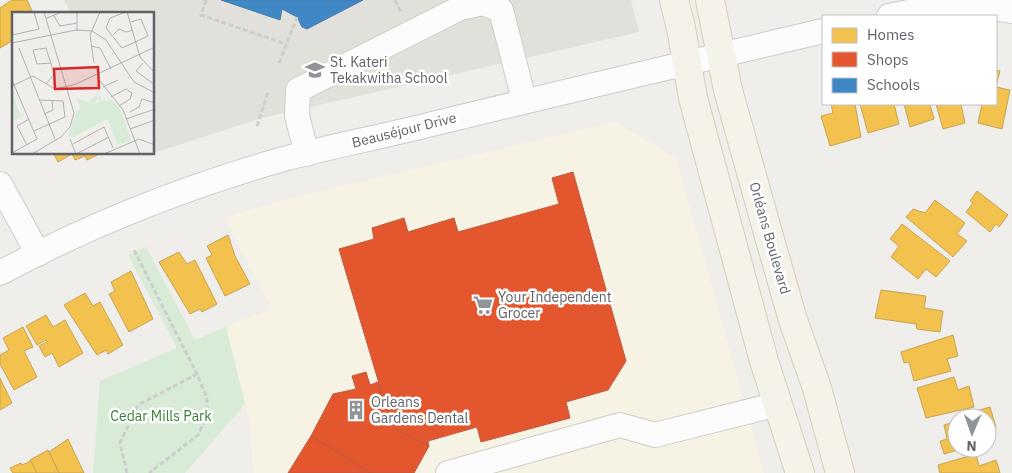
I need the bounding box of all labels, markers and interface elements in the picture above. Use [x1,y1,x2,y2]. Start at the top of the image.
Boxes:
inset map [12,12,155,155]
legend [822,15,997,105]
text: Homes [867,25,915,44]
text: Shops [867,50,909,69]
place label: St. Kateri Tekakwitha School [330,53,448,87]
school or university icon: St. Kateri Tekakwitha School [304,59,326,81]
text: Schools [867,75,920,94]
street label: Beauséjour Drive [350,108,458,152]
street label: Orléans Boulevard [745,180,795,296]
place label: Your Independent Grocer [498,288,612,322]
supermarket icon: Your Independent Grocer [472,294,494,316]
place label: Orleans Gardens Dental [371,393,469,427]
building icon: Orleans Gardens Dental [345,399,367,421]
park label: Cedar Mills Park [110,407,212,425]
north arrow [947,408,997,458]
text: N [966,437,977,455]

